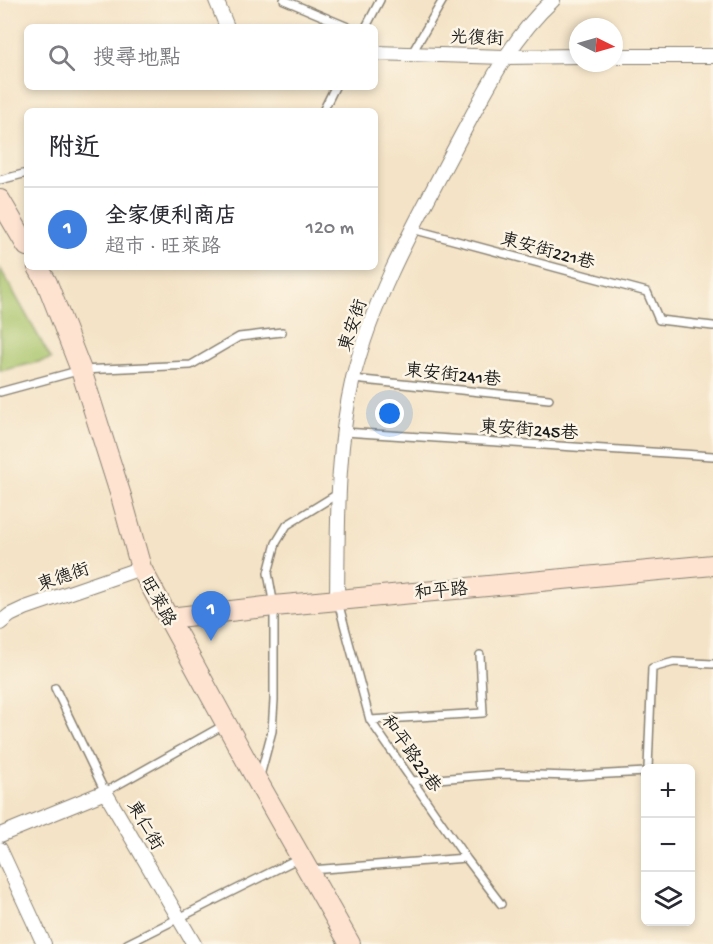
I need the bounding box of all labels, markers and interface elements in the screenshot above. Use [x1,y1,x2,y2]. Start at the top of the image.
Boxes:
north arrow [569,18,623,72]
search box [24,24,378,90]
street label: 光復街 [450,27,504,51]
icon: search [45,41,78,74]
text: 搜尋地點 [93,47,181,73]
text: 附近 [48,135,100,166]
text: 全家便利商店 [105,205,237,231]
text: 1 [63,218,72,241]
text: 120 m [306,218,354,241]
street label: 東安街221巷 [498,229,597,275]
text: 超市 · 旺萊路 [105,237,221,260]
street label: 東安街 [335,297,373,355]
street label: 東安街241巷 [404,360,502,392]
your location [375,399,404,428]
street label: 東安街245巷 [479,417,579,445]
street label: 東德街 [35,559,93,597]
street label: 旺萊路 [135,573,180,631]
street label: 和平路 [413,579,469,605]
pin: 1 [192,592,230,641]
street label: 和平路22巷 [376,711,445,797]
map controls [641,764,695,926]
button: + [641,764,695,818]
street label: 東仁街 [121,797,167,855]
button: − [641,818,695,872]
button: layers [641,872,695,926]

